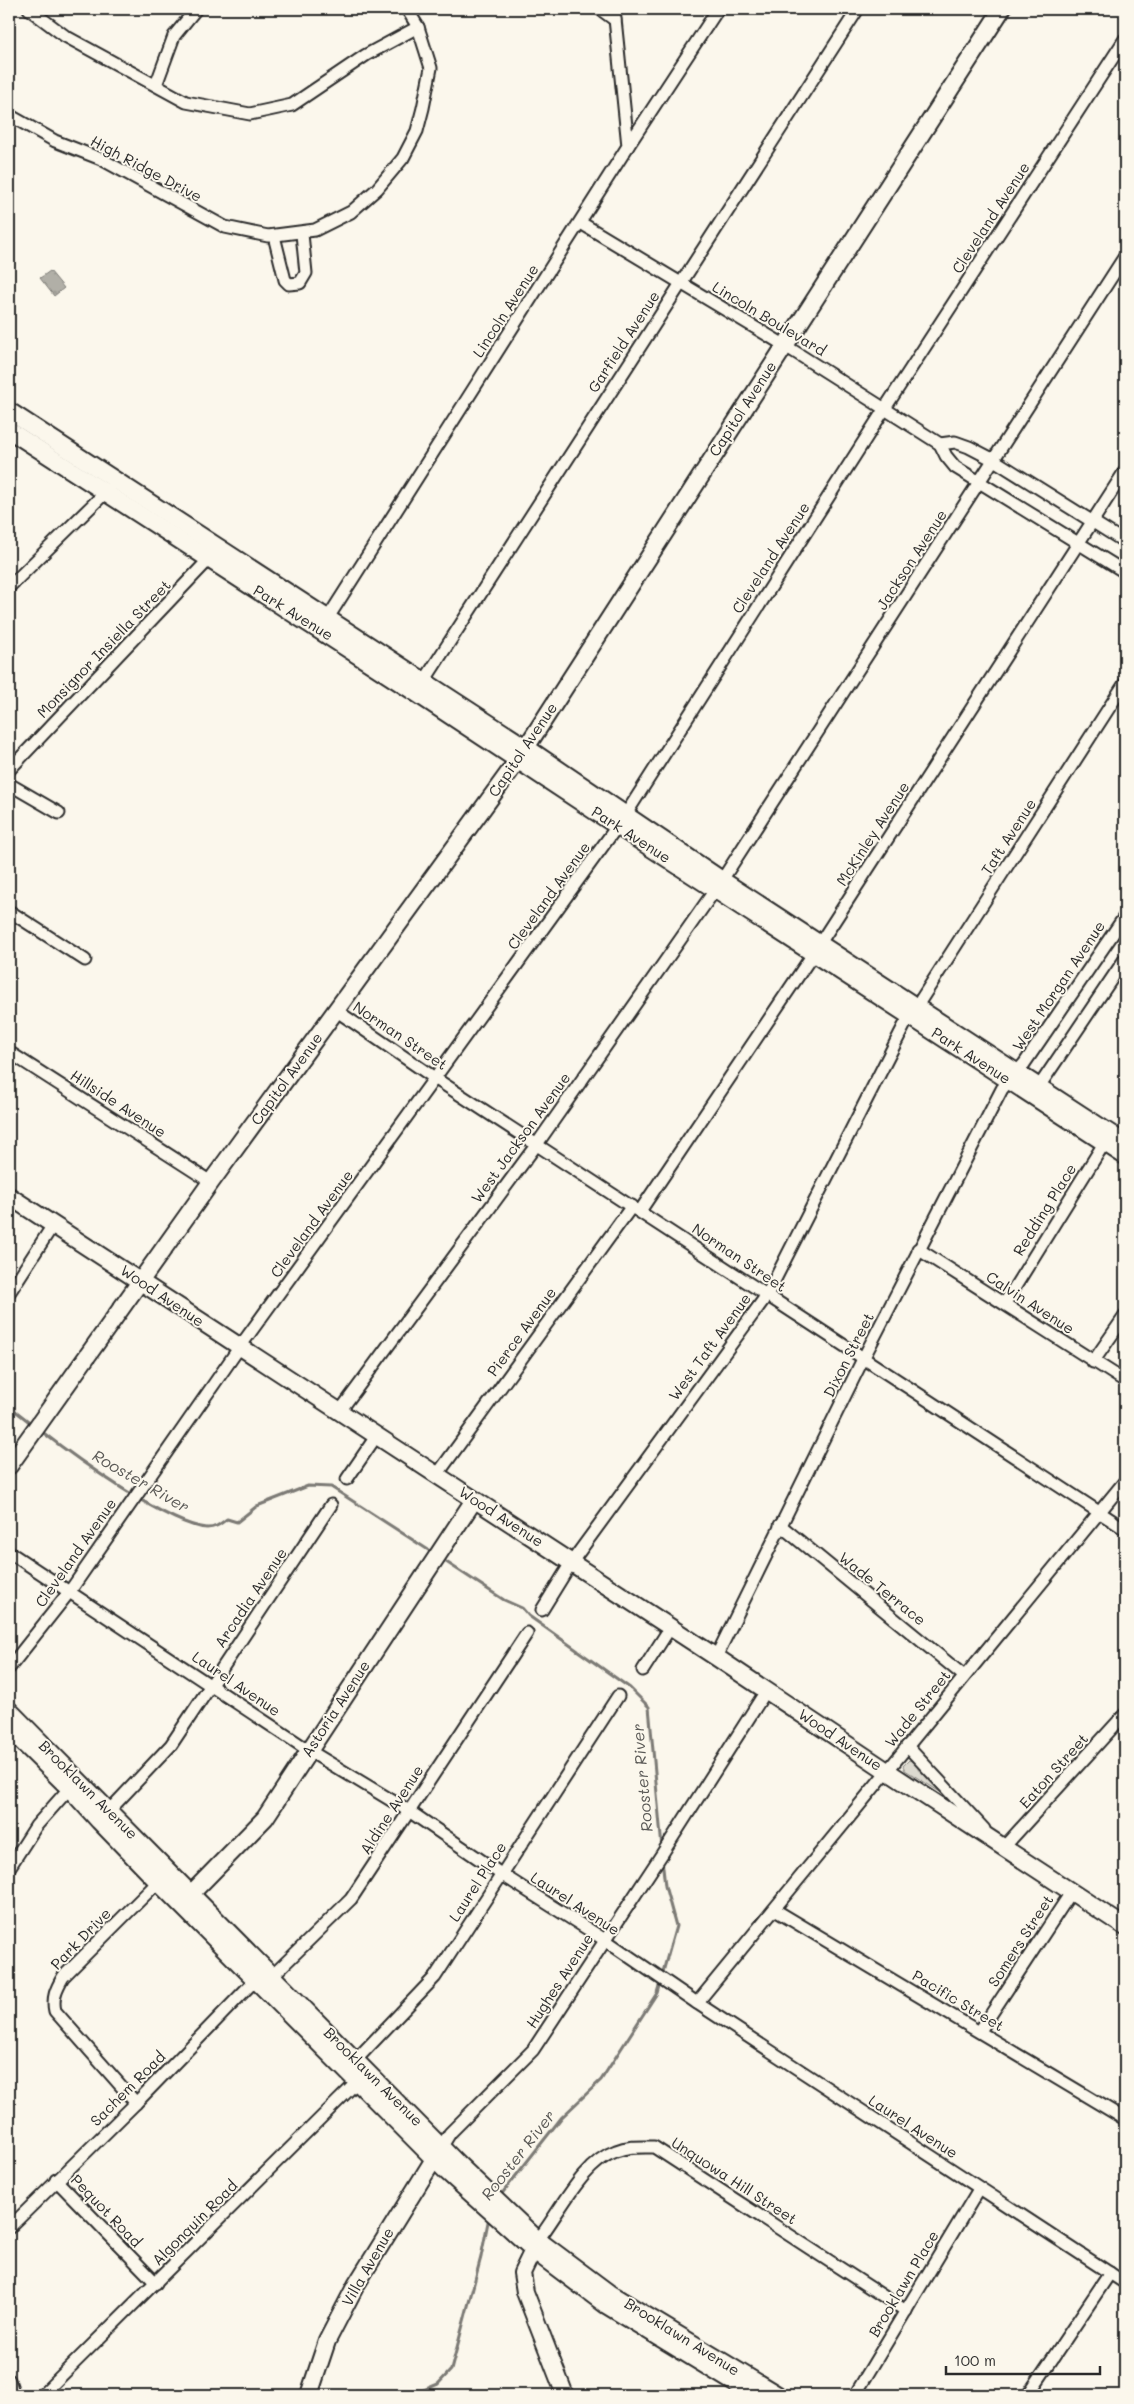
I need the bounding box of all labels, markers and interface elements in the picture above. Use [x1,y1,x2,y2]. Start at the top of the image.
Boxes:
street label: High Ridge Drive [87,130,206,206]
street label: Cleveland Avenue [947,158,1034,277]
street label: Lincoln Avenue [468,260,543,361]
street label: Lincoln Boulevard [709,276,830,360]
street label: Garfield Avenue [583,287,664,396]
street label: Capitol Avenue [704,357,780,460]
street label: Cleveland Avenue [727,498,814,617]
street label: Jackson Avenue [871,506,951,613]
street label: Monsignor Insiella Street [32,575,175,722]
street label: Park Avenue [250,580,337,645]
street label: Capitol Avenue [483,698,561,801]
street label: McKinley Avenue [831,778,913,889]
street label: Taft Avenue [976,795,1040,878]
street label: Park Avenue [588,801,675,867]
street label: Cleveland Avenue [502,838,594,953]
street label: West Morgan Avenue [1007,917,1109,1054]
street label: Norman Street [350,996,452,1074]
street label: Park Avenue [928,1022,1015,1088]
street label: Capitol Avenue [246,1028,327,1129]
street label: Hillside Avenue [67,1065,170,1142]
street label: West Jackson Avenue [466,1068,574,1207]
street label: Redding Place [1008,1160,1080,1259]
street label: Cleveland Avenue [265,1166,357,1281]
street label: Norman Street [689,1218,791,1296]
street label: Wood Avenue [117,1260,208,1331]
street label: Calvin Avenue [983,1266,1078,1338]
street label: Pierce Avenue [482,1283,560,1380]
street label: West Taft Avenue [663,1289,755,1404]
street label: Dixon Street [818,1309,878,1400]
water label: Rooster River [89,1444,194,1517]
street label: Wood Avenue [455,1481,548,1551]
street label: Cleveland Avenue [30,1494,120,1611]
street label: Arcadia Avenue [209,1544,291,1651]
street label: Wade Terrace [835,1547,930,1629]
street label: Laurel Avenue [188,1646,285,1720]
street label: Astoria Avenue [296,1656,374,1761]
street label: Wade Street [880,1666,955,1751]
street label: Wood Avenue [795,1704,886,1775]
water label: Rooster River [626,1723,657,1833]
street label: Eaton Street [1014,1729,1092,1812]
street label: Brooklawn Avenue [35,1735,143,1843]
street label: Aldine Avenue [355,1761,427,1858]
street label: Laurel Place [444,1838,510,1925]
street label: Laurel Avenue [527,1867,624,1940]
street label: Somers Street [983,1891,1057,1990]
street label: Park Drive [46,1903,115,1973]
street label: Hughes Avenue [521,1929,597,2032]
street label: Pacific Street [909,1965,1008,2035]
street label: Brooklawn Avenue [320,2022,428,2130]
street label: Sachem Road [85,2046,169,2130]
street label: Laurel Avenue [865,2090,962,2163]
water label: Rooster River [476,2105,559,2204]
street label: Unquowa Hill Street [668,2132,801,2228]
street label: Pequot Road [67,2170,147,2251]
street label: Algonquin Road [147,2175,241,2269]
street label: Villa Avenue [337,2223,398,2310]
street label: Brooklawn Place [863,2227,943,2340]
street label: Brooklawn Avenue [621,2293,744,2380]
scale bar [946,2344,1100,2376]
text: 100 m [954,2350,996,2370]

